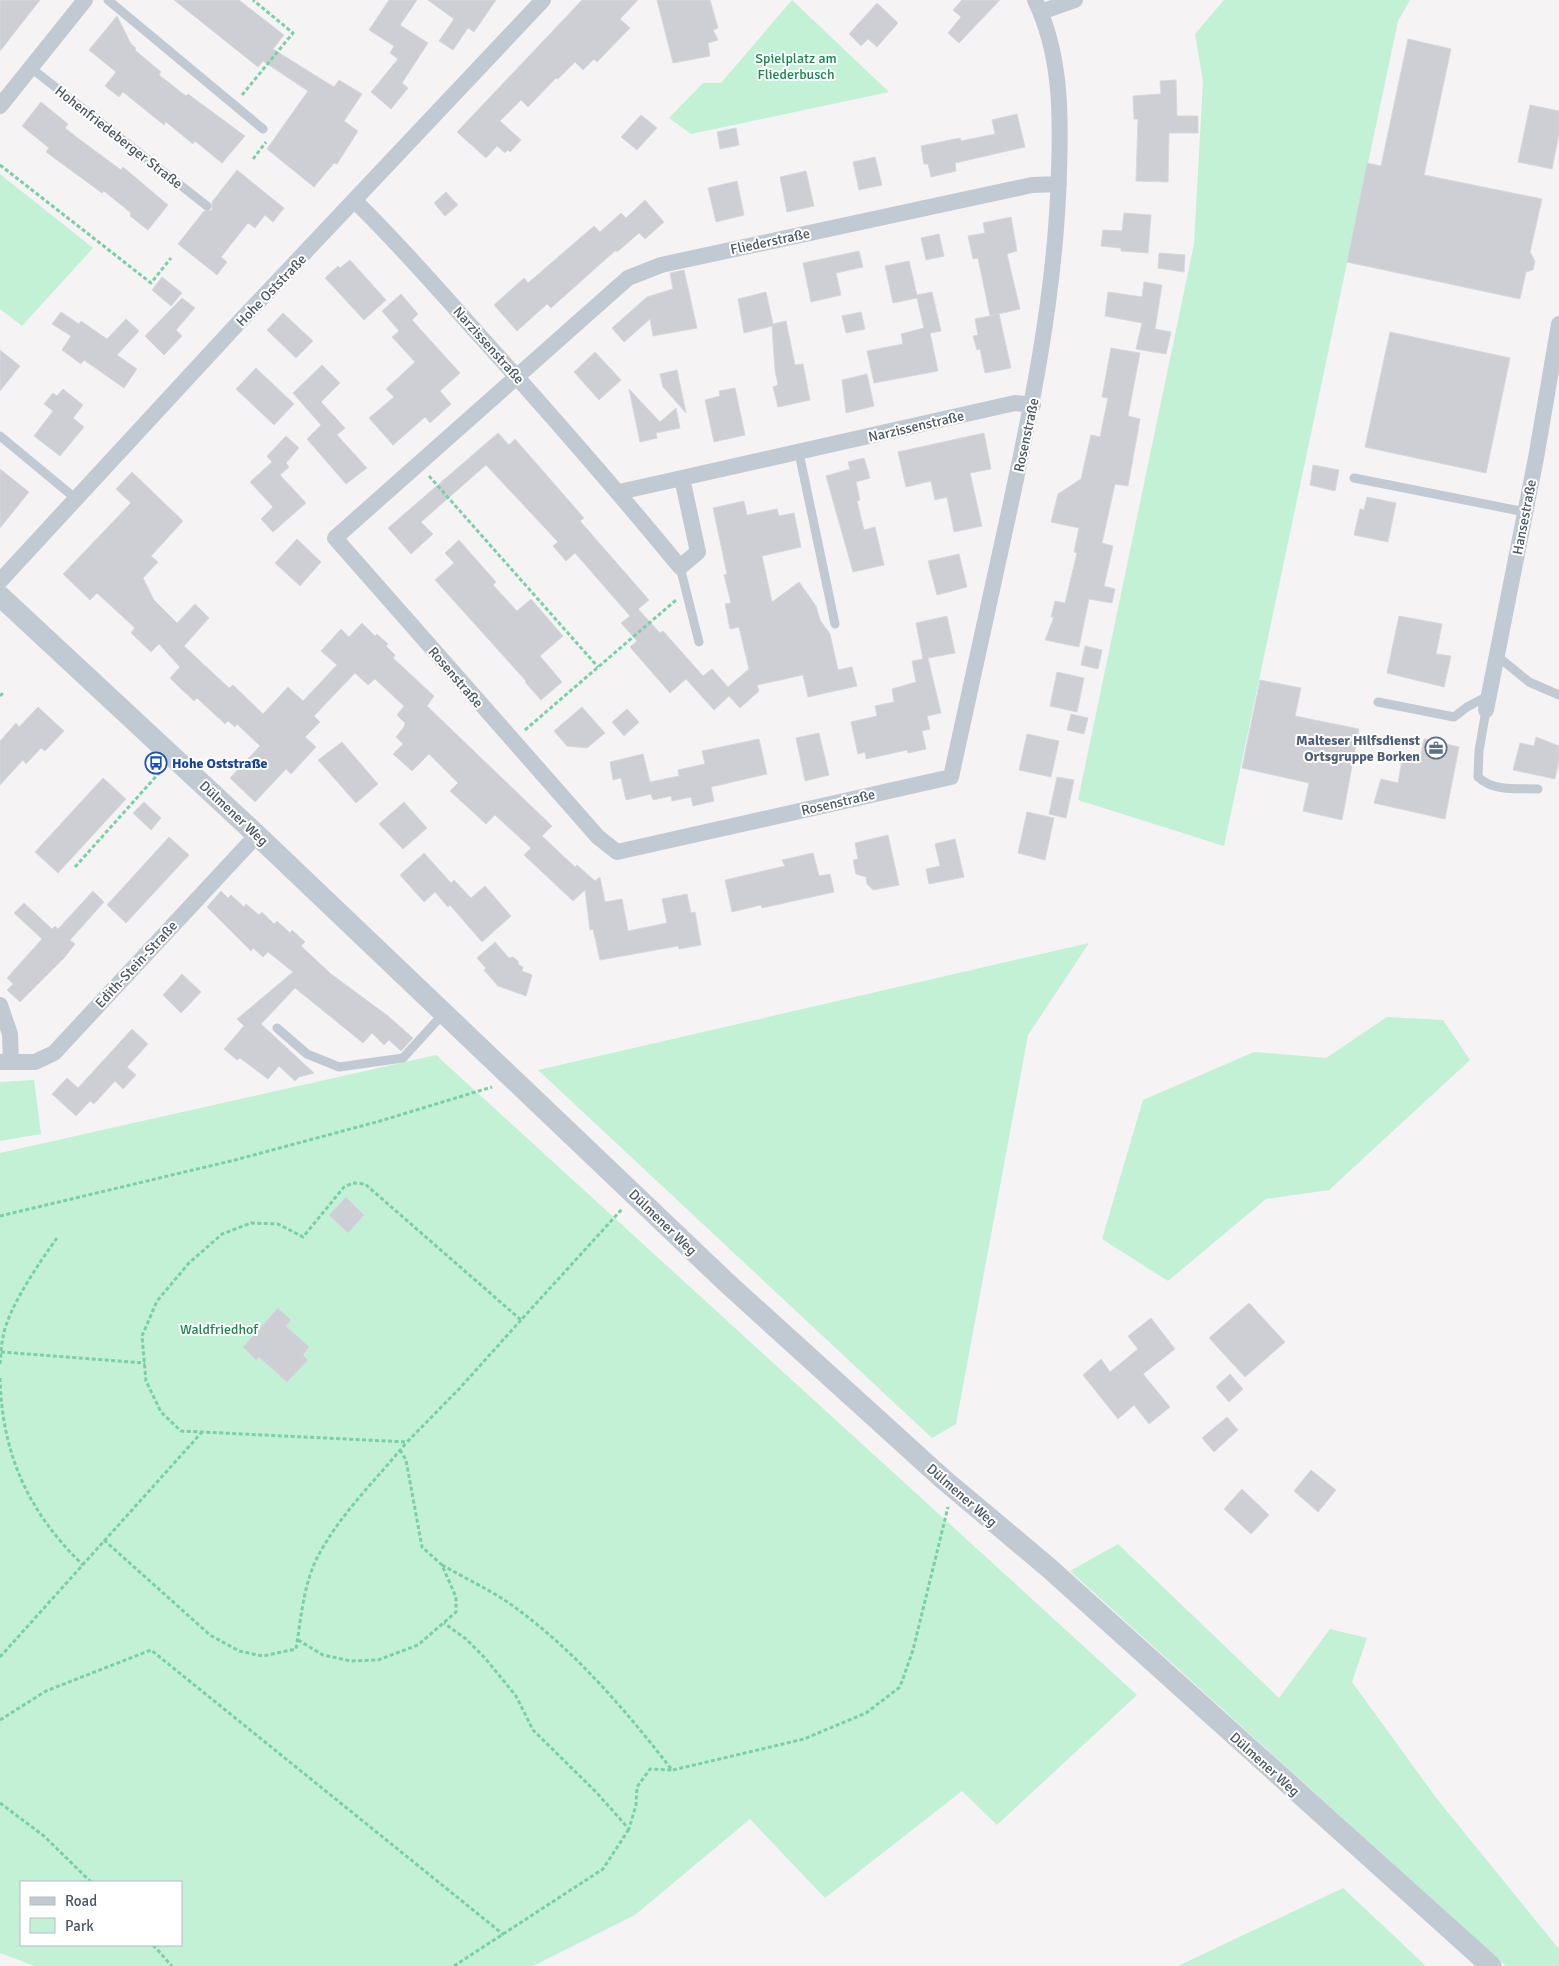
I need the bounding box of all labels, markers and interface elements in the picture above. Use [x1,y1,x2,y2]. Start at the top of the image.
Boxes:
park label: Spielplatz am Fliederbusch [755,50,837,83]
street label: Hohenfriedeberger Straße [52,82,186,192]
street label: Fliederstraße [729,225,811,258]
street label: Hohe Oststraße [233,251,310,330]
street label: Narzissenstraße [450,303,528,387]
street label: Rosenstraße [1010,397,1043,474]
street label: Narzissenstraße [867,407,966,446]
street label: Hansestraße [1509,478,1540,556]
street label: Rosenstraße [425,643,487,711]
place label: Malteser Hilfsdienst Ortsgruppe Borken [1296,732,1421,765]
office icon: Malteser Hilfsdienst Ortsgruppe Borken [1424,736,1448,760]
bus stop icon: Hohe Oststraße [144,751,168,775]
place label: Hohe Oststraße [172,755,268,772]
street label: Dülmener Weg [196,777,272,849]
street label: Rosenstraße [800,786,877,819]
street label: Edith-Stein-Straße [92,917,181,1011]
street label: Dülmener Weg [625,1186,700,1259]
park label: Waldfriedhof [180,1321,259,1338]
street label: Dülmener Weg [923,1460,1000,1531]
street label: Dülmener Weg [1226,1729,1303,1800]
legend [20,1881,182,1946]
text: Road [65,1892,97,1910]
text: Park [65,1917,94,1935]

